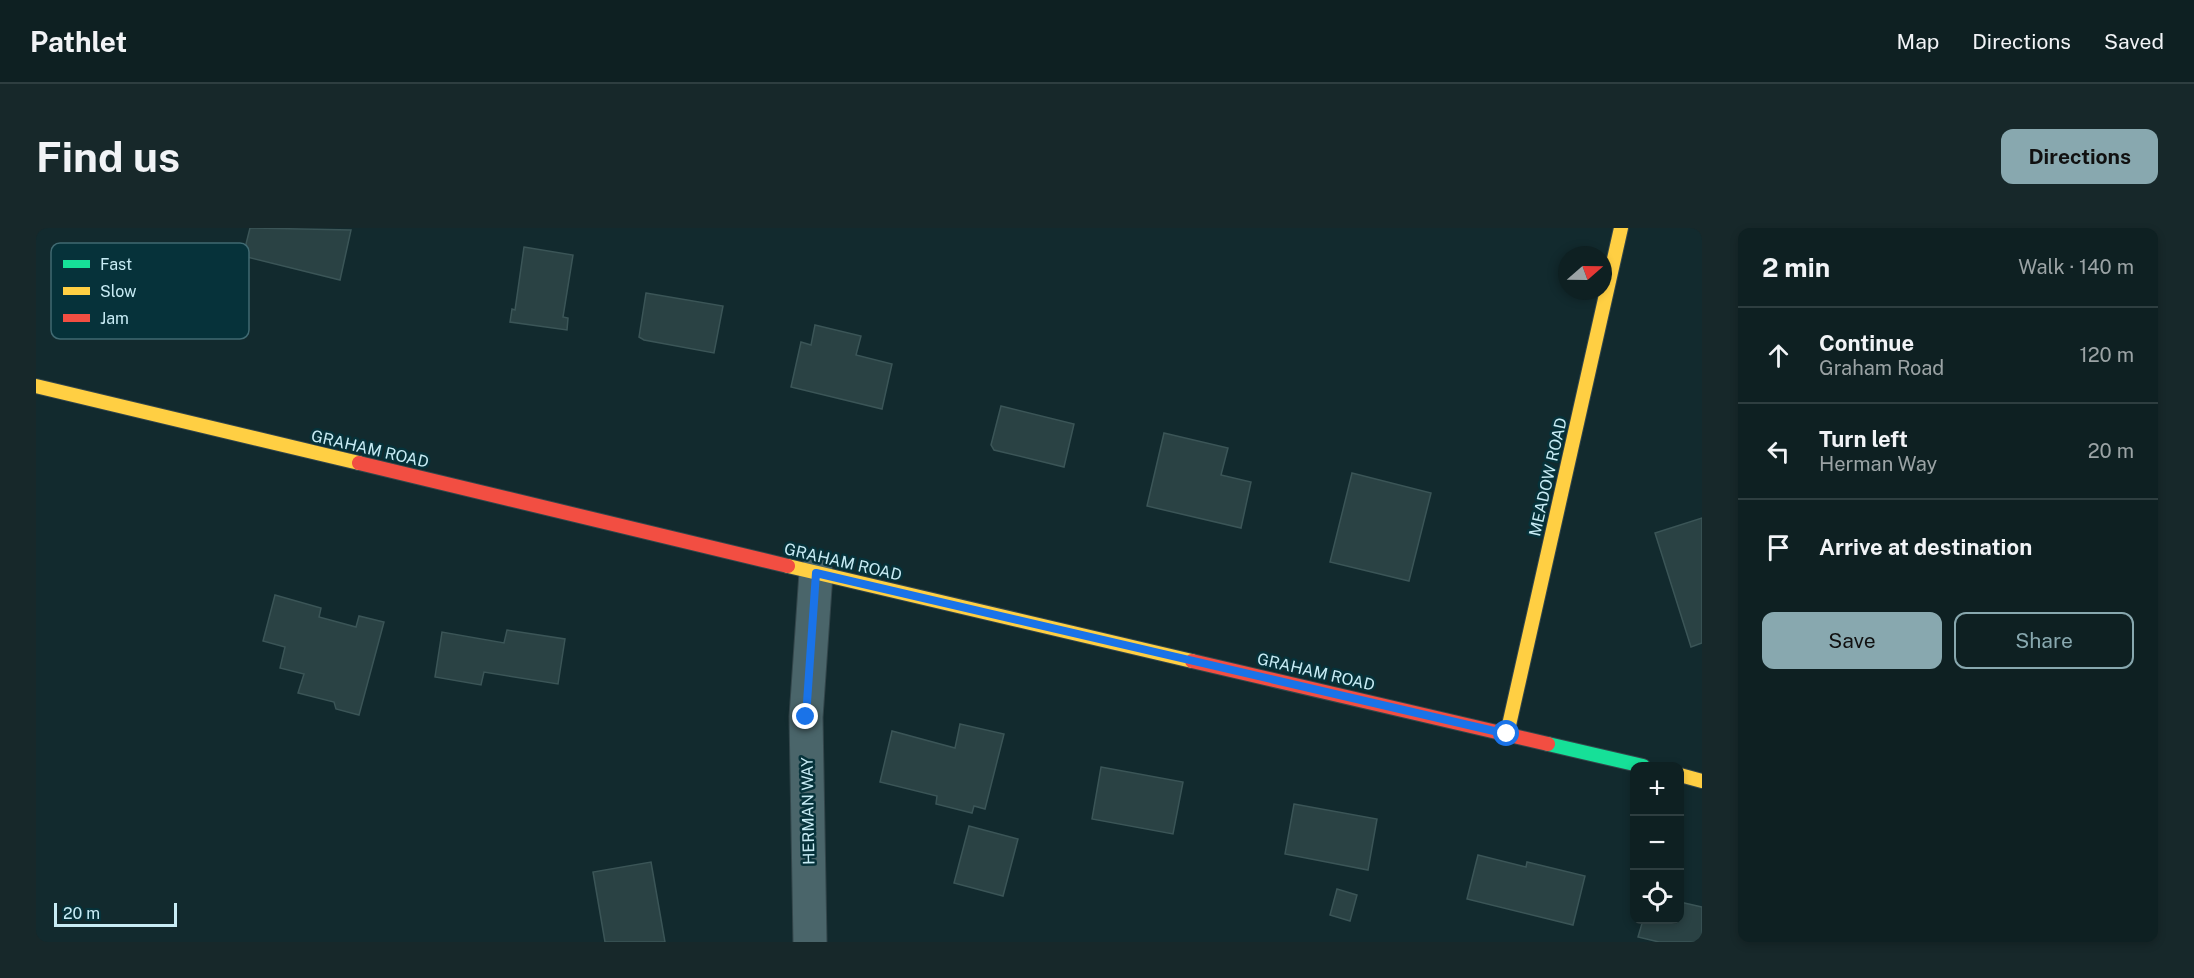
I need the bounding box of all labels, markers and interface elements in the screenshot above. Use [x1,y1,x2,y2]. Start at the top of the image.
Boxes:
text: Pathlet [30,25,127,58]
text: Map [1897,29,1939,54]
text: Directions [1972,29,2071,54]
text: Saved [2104,29,2164,54]
button: Directions [2001,129,2158,184]
text: Find us [36,132,180,181]
legend [51,243,249,339]
north arrow [1558,246,1612,300]
text: 2 min [1762,252,1830,283]
text: Fast [100,255,132,274]
text: Walk · 140 m [2018,255,2134,279]
text: Slow [100,282,137,301]
text: Jam [100,309,129,328]
text: Continue [1819,330,1914,356]
icon: ahead [1762,339,1795,372]
text: 120 m [2080,343,2134,367]
text: Graham Road [1819,356,1944,380]
street label: MEADOW ROAD [1525,416,1571,538]
street label: GRAHAM ROAD [309,426,431,472]
text: Turn left [1819,426,1908,452]
icon: left [1762,435,1795,468]
text: 20 m [2088,439,2134,463]
text: Herman Way [1819,452,1937,476]
icon: arrive [1762,531,1795,564]
text: Arrive at destination [1819,534,2032,560]
street label: GRAHAM ROAD [782,539,904,585]
button: Save [1762,612,1942,669]
button: Share [1954,612,2134,669]
street label: GRAHAM ROAD [1255,649,1377,695]
route end [792,703,818,729]
route start [1493,720,1519,746]
street label: HERMAN WAY [798,757,818,865]
map controls [1630,762,1684,924]
button: + [1630,762,1684,816]
button: − [1630,816,1684,870]
button: locate [1630,870,1684,924]
scale bar [54,900,177,928]
text: 20 m [63,904,100,923]

